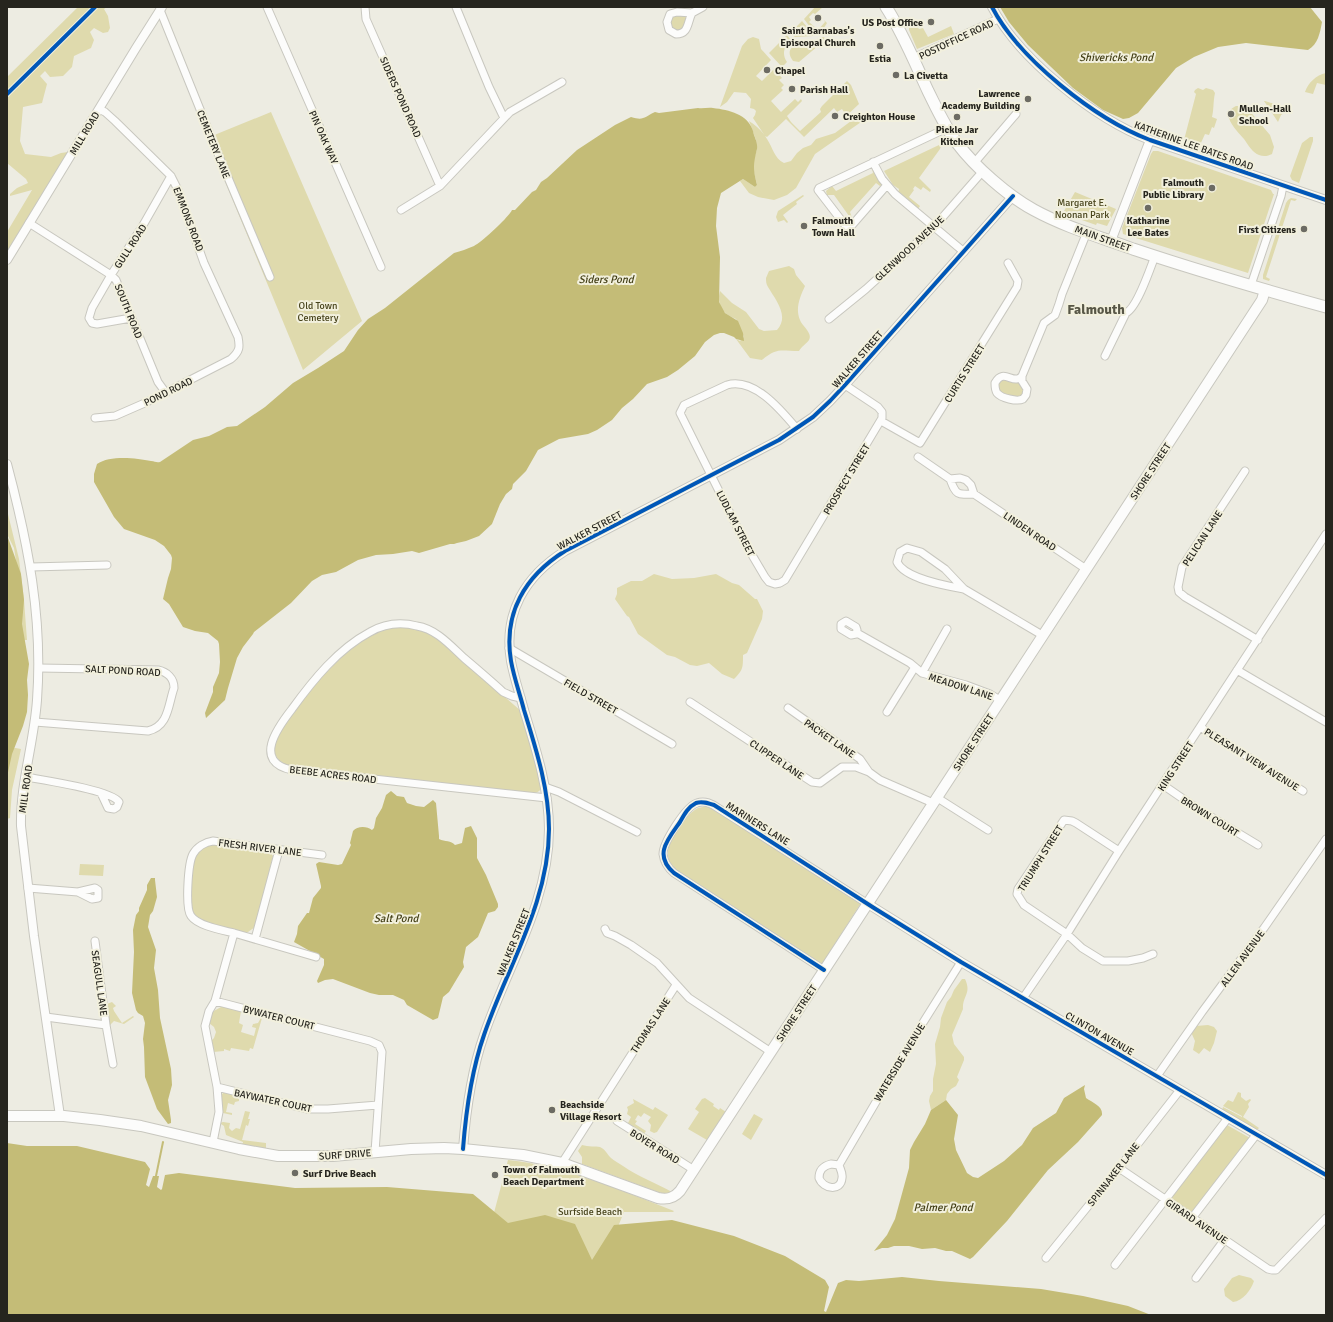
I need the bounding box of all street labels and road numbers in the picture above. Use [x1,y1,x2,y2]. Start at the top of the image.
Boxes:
street label: POSTOFFICE ROAD [917,17,996,62]
street label: SIDERS POND ROAD [377,55,423,140]
street label: CEMETERY LANE [194,108,232,181]
street label: PIN OAK WAY [306,109,340,166]
street label: MILL ROAD [67,110,102,157]
street label: KATHERINE LEE BATES ROAD [1132,119,1255,173]
street label: EMMONS ROAD [170,186,206,253]
street label: GLENWOOD AVENUE [873,213,947,284]
street label: GULL ROAD [112,222,150,271]
street label: MAIN STREET [1073,223,1132,255]
street label: SOUTH ROAD [112,282,144,340]
street label: WALKER STREET [830,329,886,391]
street label: CURTIS STREET [942,342,988,405]
street label: POND ROAD [142,375,195,409]
street label: SHORE STREET [1128,441,1174,502]
street label: PROSPECT STREET [821,442,873,517]
street label: LUDLAM STREET [713,489,757,558]
street label: PELICAN LANE [1180,508,1226,569]
street label: WALKER STREET [555,509,624,553]
street label: LINDEN ROAD [1001,510,1058,554]
street label: SALT POND ROAD [85,663,161,679]
street label: MEADOW LANE [927,671,995,703]
street label: FIELD STREET [561,677,620,717]
street label: SHORE STREET [951,712,997,773]
street label: PACKET LANE [802,717,858,761]
street label: PLEASANT VIEW AVENUE [1202,726,1301,794]
street label: CLIPPER LANE [747,737,806,783]
street label: KING STREET [1155,739,1196,794]
street label: MILL ROAD [17,764,35,814]
street label: BEEBE ACRES ROAD [289,764,377,786]
street label: BROWN COURT [1178,794,1241,839]
street label: MARINERS LANE [723,799,792,848]
street label: TRIUMPH STREET [1016,823,1066,894]
street label: FRESH RIVER LANE [218,837,302,859]
street label: WALKER STREET [495,907,533,978]
street label: ALLEN AVENUE [1218,928,1268,989]
street label: SEAGULL LANE [88,949,110,1017]
street label: SHORE STREET [774,983,820,1044]
street label: THOMAS LANE [628,995,673,1056]
street label: BYWATER COURT [242,1003,316,1033]
street label: CLINTON AVENUE [1063,1009,1136,1059]
street label: WATERSIDE AVENUE [872,1021,928,1104]
street label: BAYWATER COURT [233,1087,313,1115]
street label: BOYER ROAD [627,1127,681,1167]
street label: SPINNAKER LANE [1085,1140,1143,1209]
street label: SURF DRIVE [318,1147,372,1163]
street label: GIRARD AVENUE [1163,1197,1230,1247]

